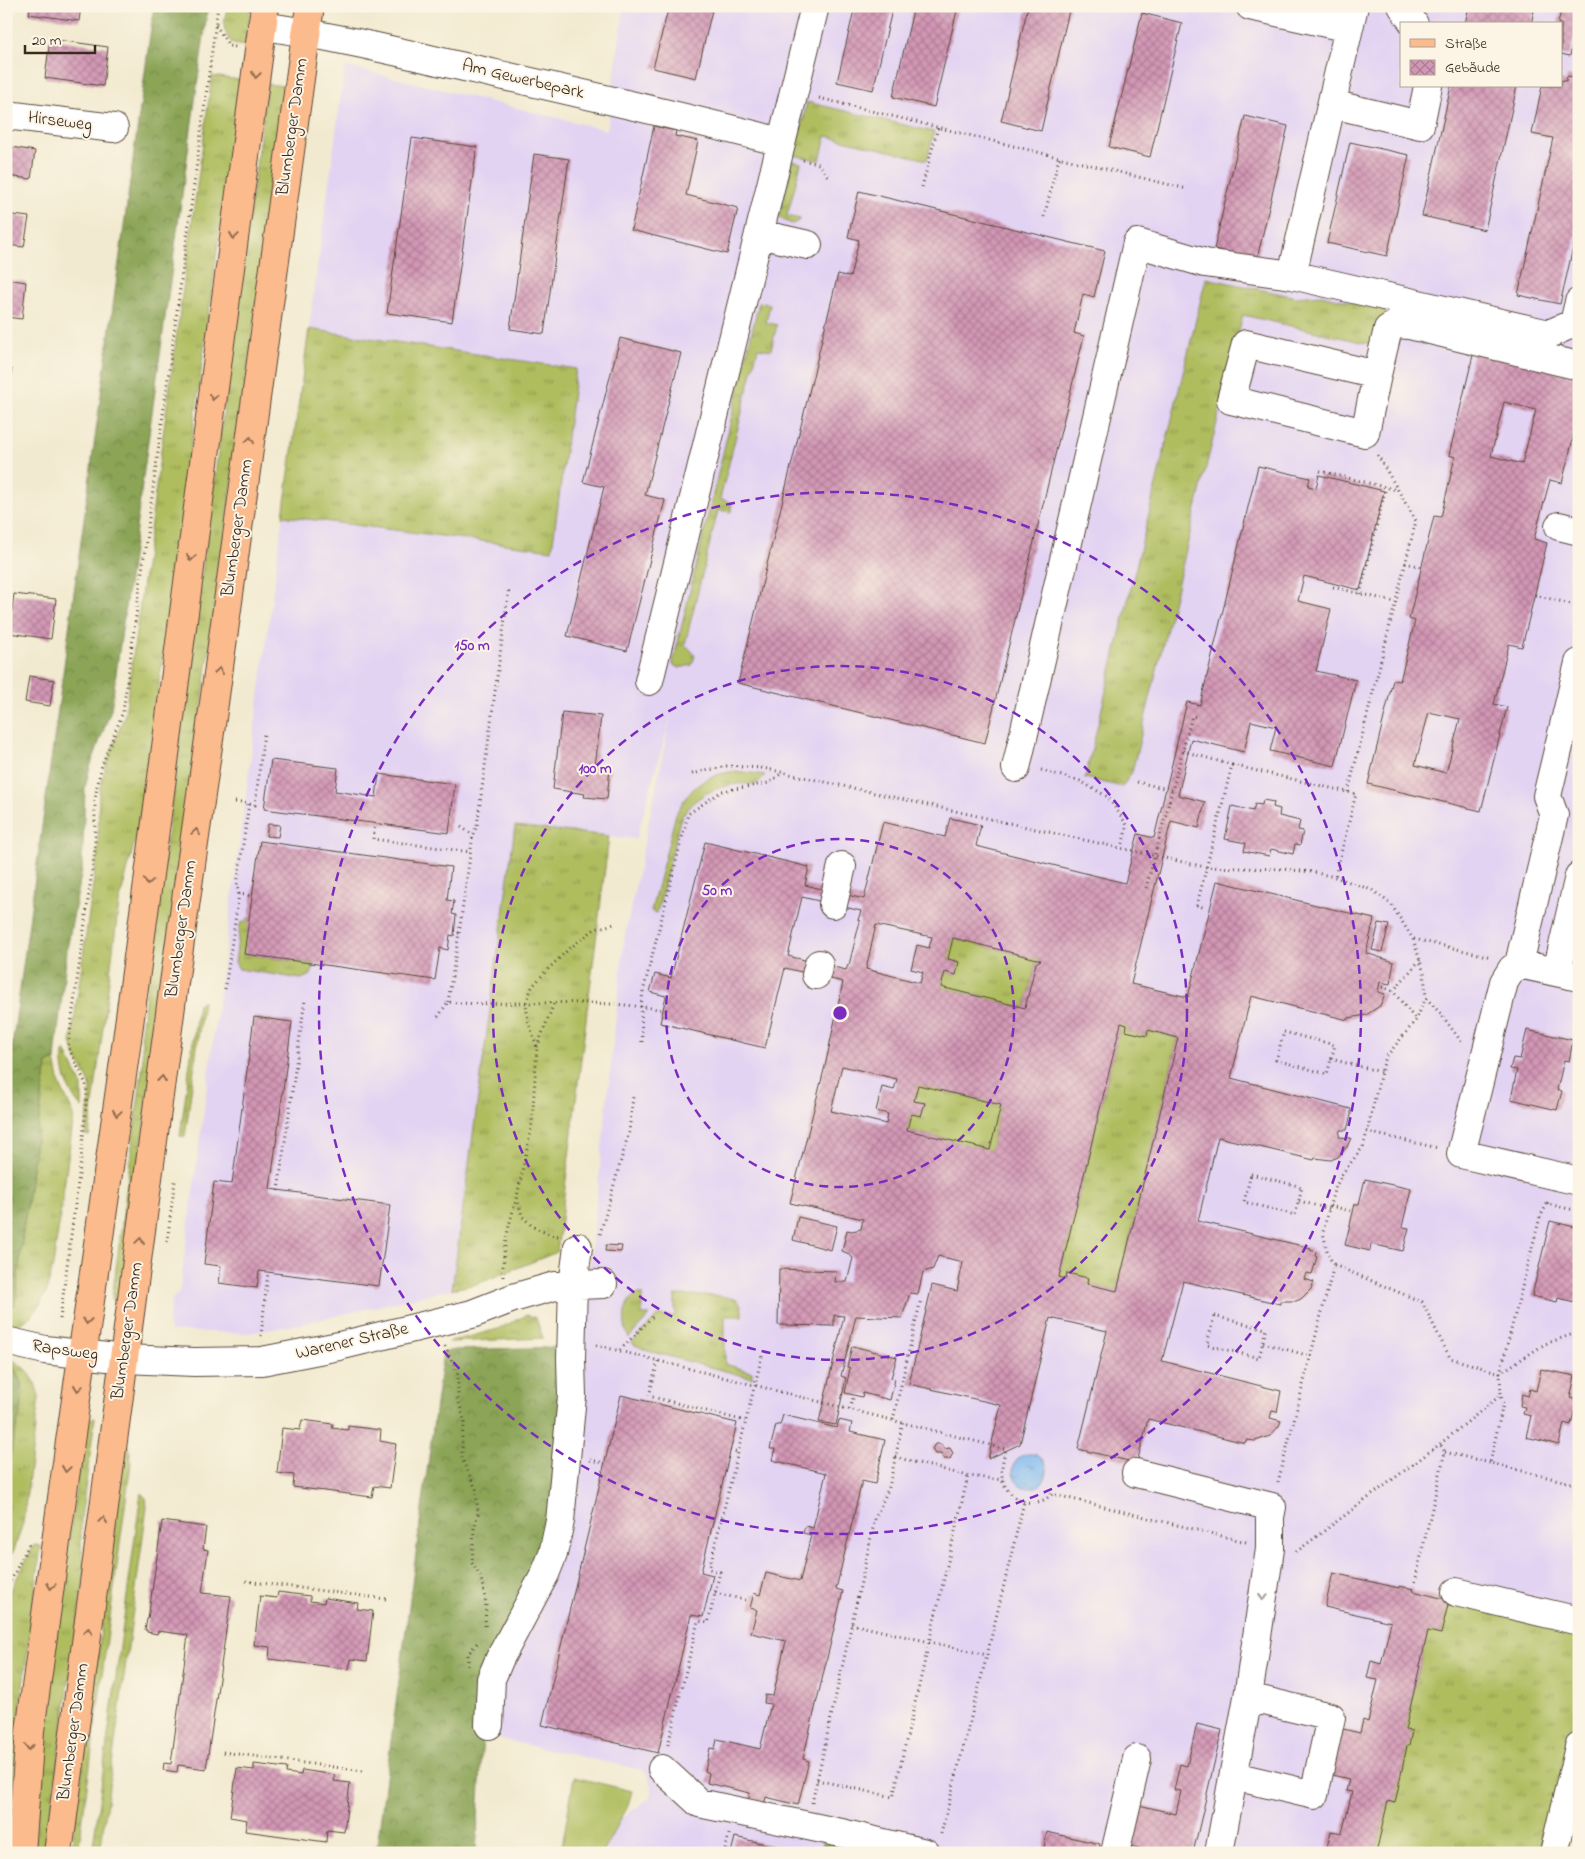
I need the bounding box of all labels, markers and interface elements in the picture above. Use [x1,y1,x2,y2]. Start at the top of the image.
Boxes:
scale bar [25,22,95,54]
legend [1400,22,1562,88]
text: 20 m [32,30,62,52]
text: Straße [1445,33,1487,55]
street label: Am Gewerbepark [459,53,587,107]
street label: Blumberger Damm [270,57,317,199]
text: Gebäude [1445,57,1501,79]
one-way arrow [251,70,261,79]
street label: Hirseweg [26,105,94,140]
one-way arrow [229,232,240,240]
one-way arrow [208,393,219,401]
one-way arrow [244,436,255,444]
street label: Blumberger Damm [215,458,262,600]
one-way arrow [186,554,197,562]
text: 150 m [454,635,490,657]
one-way arrow [213,666,224,674]
text: 100 m [578,758,612,780]
one-way arrow [190,827,201,835]
street label: Blumberger Damm [159,859,206,1001]
one-way arrow [143,878,154,886]
text: 50 m [702,880,733,902]
centre of rings [831,1004,849,1022]
one-way arrow [156,1075,167,1083]
one-way arrow [112,1109,123,1117]
one-way arrow [135,1237,145,1246]
street label: Blumberger Damm [105,1261,152,1403]
street label: Warener Straße [293,1316,412,1368]
one-way arrow [82,1317,93,1325]
street label: Rapsweg [30,1333,100,1369]
one-way arrow [73,1384,84,1392]
one-way arrow [61,1465,72,1473]
one-way arrow [97,1516,107,1525]
one-way arrow [46,1581,56,1590]
one-way arrow [1258,1593,1269,1601]
one-way arrow [82,1627,93,1635]
street label: Blumberger Damm [51,1662,98,1804]
one-way arrow [24,1743,35,1751]

